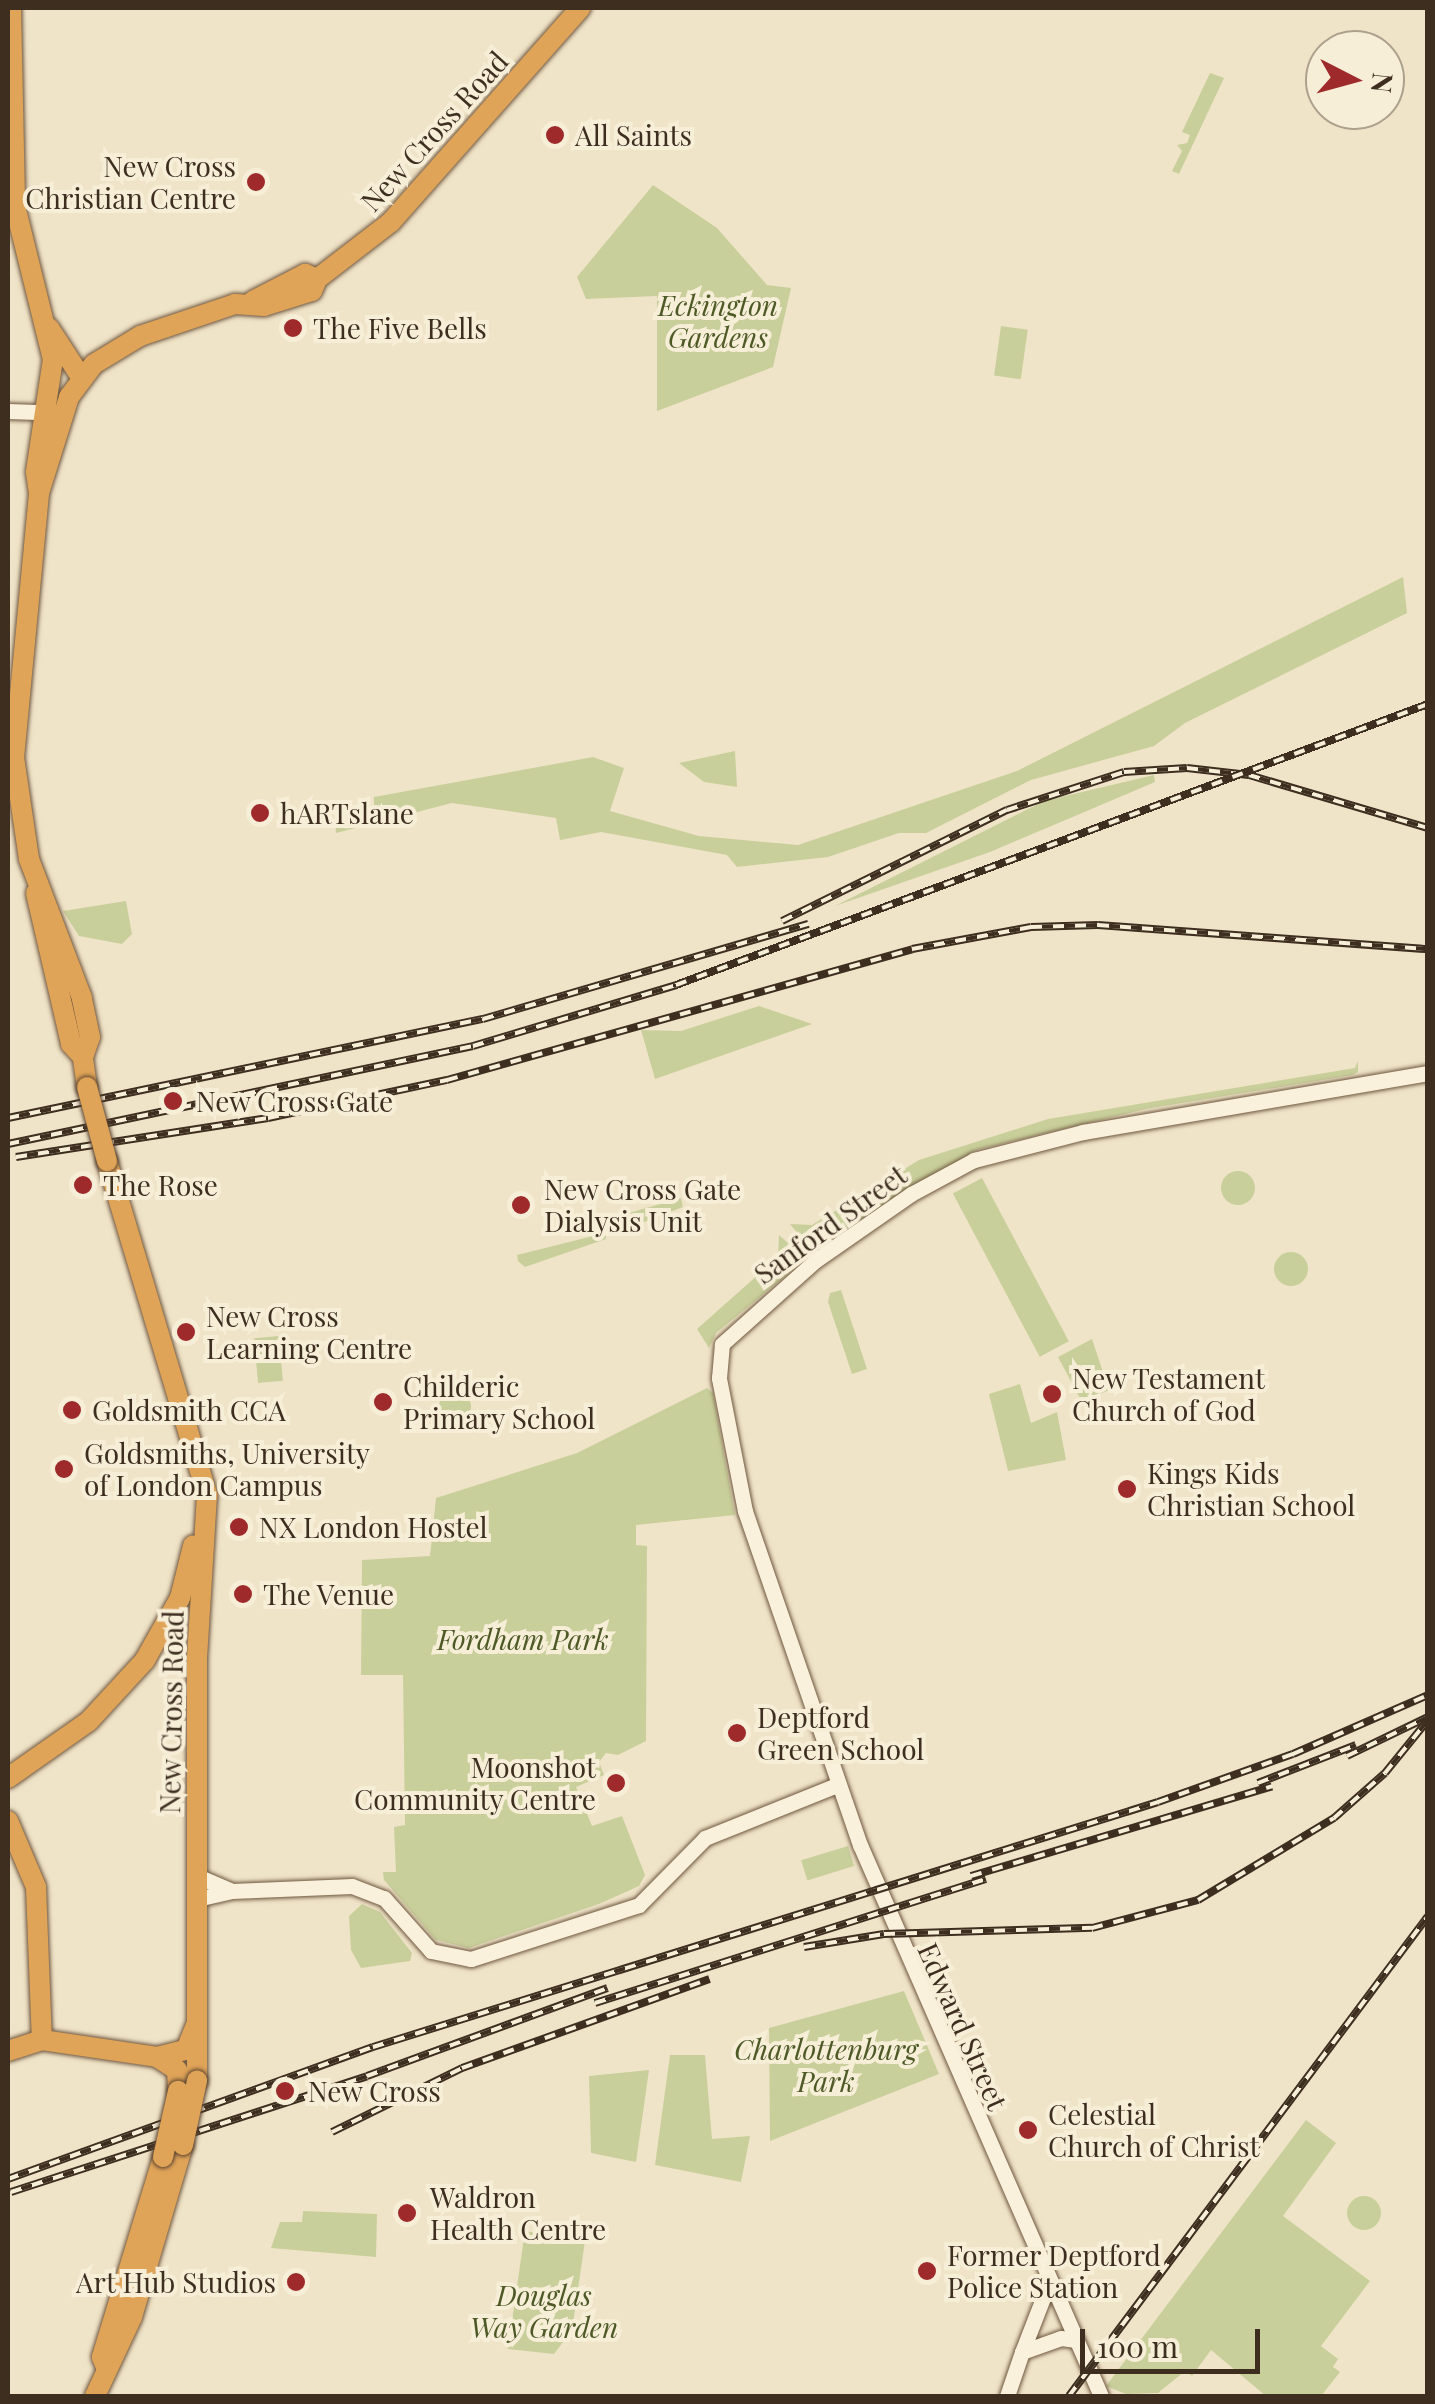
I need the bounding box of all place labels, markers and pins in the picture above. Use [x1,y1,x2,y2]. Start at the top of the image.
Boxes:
place label: All Saints [575,118,692,152]
marker: All Saints [544,124,566,146]
place label: New Cross Christian Centre [25,149,236,215]
marker: New Cross Christian Centre [245,171,267,193]
place label: The Five Bells [313,311,487,345]
marker: The Five Bells [282,317,304,339]
place label: hARTslane [280,796,414,830]
marker: hARTslane [249,802,271,824]
place label: New Cross Gate [196,1084,394,1118]
marker: New Cross Gate [160,1088,186,1114]
place label: The Rose [103,1168,218,1202]
place label: New Cross Gate Dialysis Unit [544,1172,742,1238]
marker: The Rose [72,1174,94,1196]
marker: New Cross Gate Dialysis Unit [508,1192,534,1218]
place label: New Cross Learning Centre [206,1299,412,1365]
marker: New Cross Learning Centre [175,1321,197,1343]
place label: New Testament Church of God [1072,1361,1266,1427]
place label: Childeric Primary School [403,1369,596,1435]
marker: New Testament Church of God [1041,1383,1063,1405]
marker: Childeric Primary School [372,1391,394,1413]
place label: Goldsmith CCA [92,1393,286,1427]
marker: Goldsmith CCA [61,1399,83,1421]
place label: Goldsmiths, University of London Campus [84,1436,370,1502]
place label: Kings Kids Christian School [1147,1456,1355,1522]
marker: Goldsmiths, University of London Campus [53,1458,75,1480]
marker: Kings Kids Christian School [1116,1478,1138,1500]
place label: NX London Hostel [259,1510,488,1544]
marker: NX London Hostel [228,1516,250,1538]
place label: The Venue [263,1577,395,1611]
marker: The Venue [232,1583,254,1605]
place label: Deptford Green School [757,1700,924,1766]
marker: Deptford Green School [726,1722,748,1744]
place label: Moonshot Community Centre [353,1750,596,1816]
marker: Moonshot Community Centre [605,1772,627,1794]
place label: New Cross [308,2074,441,2108]
marker: New Cross [272,2078,298,2104]
place label: Celestial Church of Christ [1048,2097,1259,2163]
marker: Celestial Church of Christ [1017,2119,1039,2141]
place label: Waldron Health Centre [430,2180,606,2246]
marker: Waldron Health Centre [394,2200,420,2226]
place label: Former Deptford Police Station [947,2238,1161,2304]
marker: Former Deptford Police Station [916,2260,938,2282]
place label: Art Hub Studios [75,2265,276,2299]
marker: Art Hub Studios [285,2271,307,2293]

